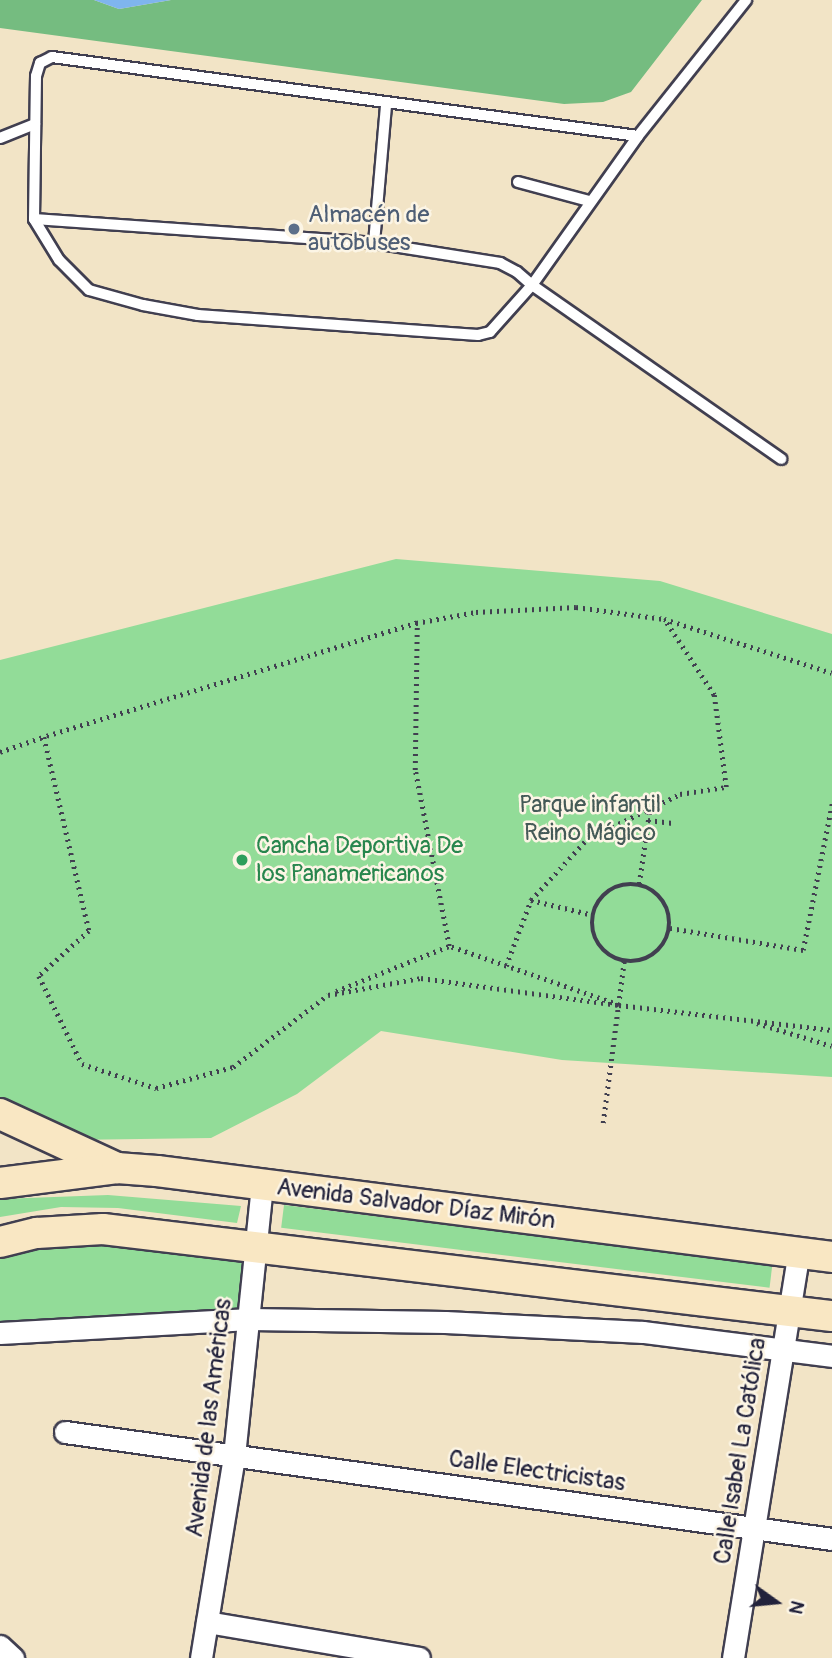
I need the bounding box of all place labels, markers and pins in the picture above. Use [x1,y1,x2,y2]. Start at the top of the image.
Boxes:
place label: Almacén de autobuses [308,201,429,257]
marker: Almacén de autobuses [286,221,302,237]
place label: Cancha Deportiva De los Panamericanos [256,832,463,888]
marker: Cancha Deportiva De los Panamericanos [234,852,250,868]

